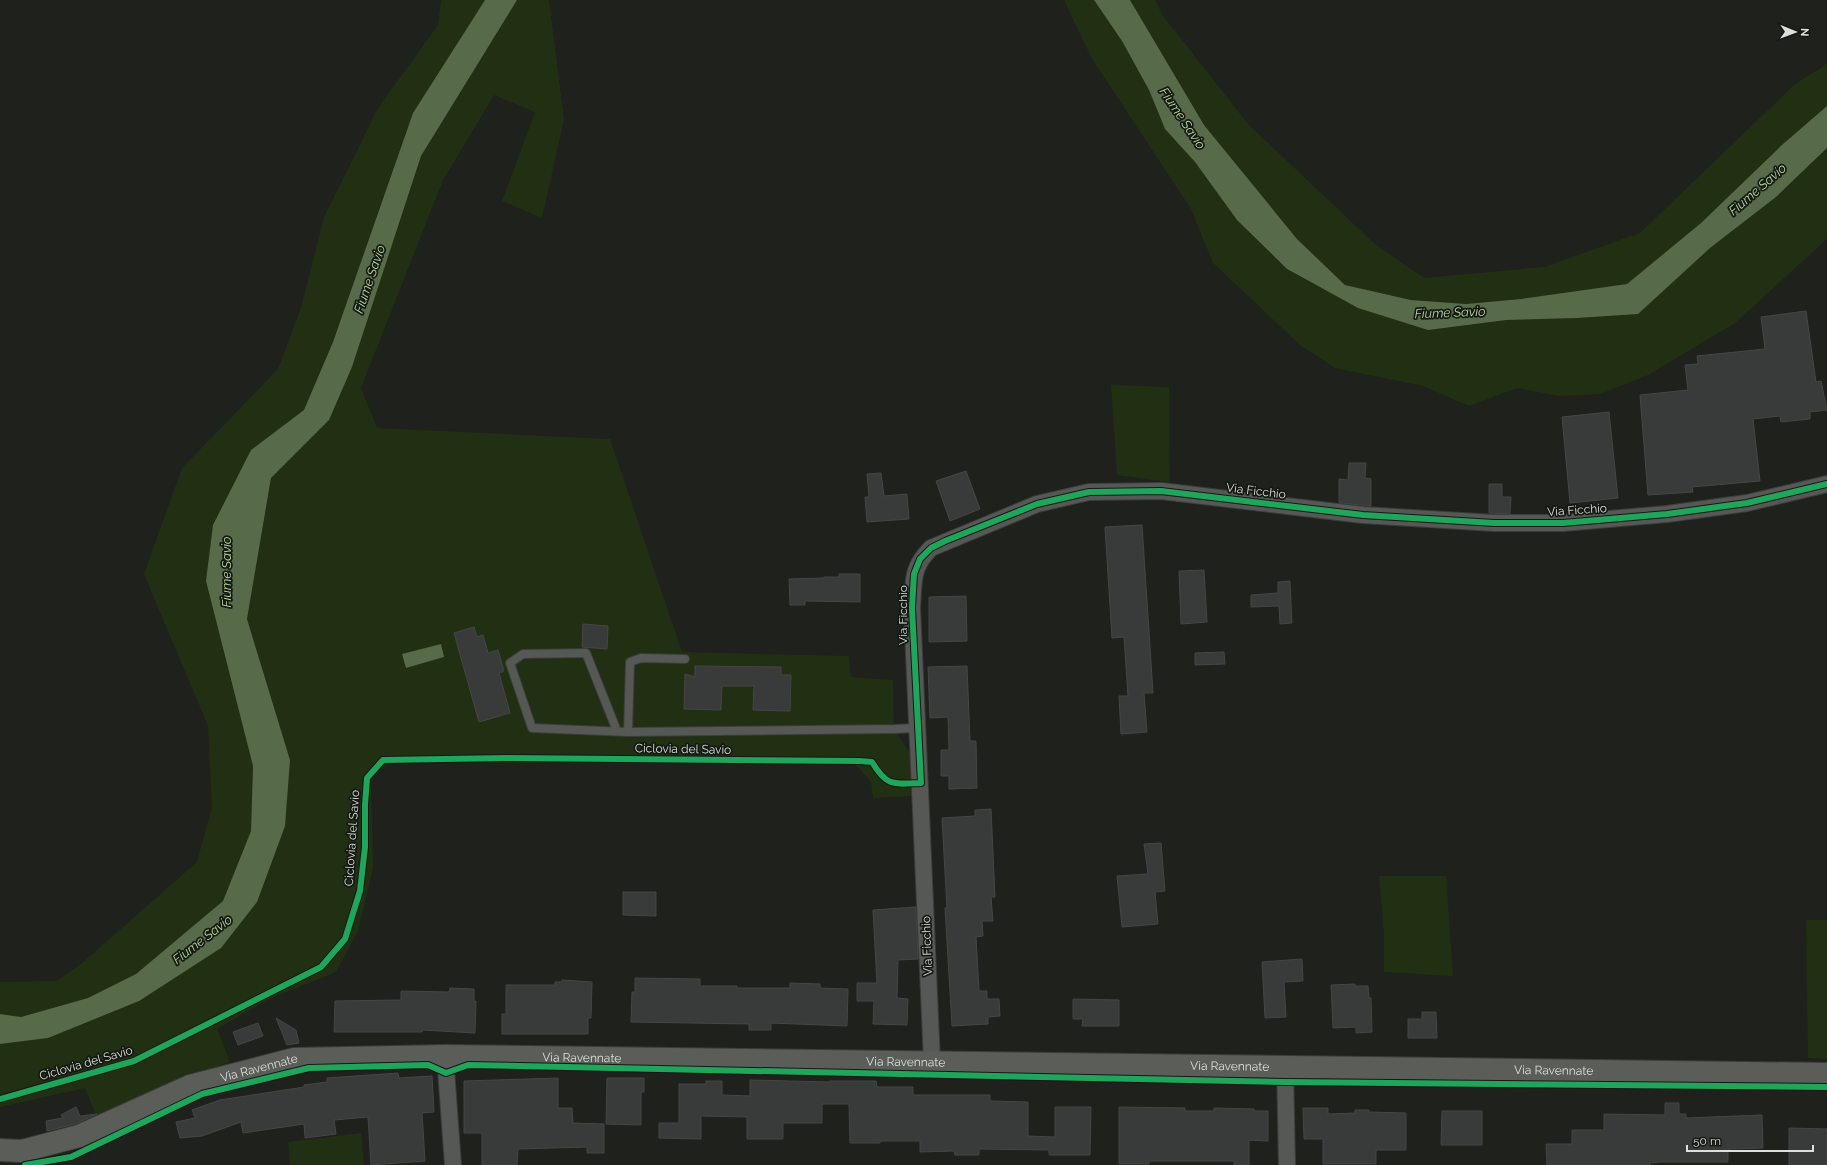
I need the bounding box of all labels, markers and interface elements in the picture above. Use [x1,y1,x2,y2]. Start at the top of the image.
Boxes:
north arrow [1775,12,1815,52]
text: N [1798,28,1811,36]
water label: Fiume Savio [1156,85,1209,152]
water label: Fiume Savio [1726,160,1789,218]
water label: Fiume Savio [351,243,388,315]
water label: Fiume Savio [1414,304,1486,321]
street label: Via Ficchio [1225,480,1287,502]
street label: Via Ficchio [1547,501,1607,519]
water label: Fiume Savio [219,536,234,608]
street label: Via Ficchio [896,585,910,645]
street label: Ciclovia del Savio [635,741,731,757]
street label: Ciclovia del Savio [342,789,362,887]
water label: Fiume Savio [170,912,235,967]
street label: Via Ficchio [919,916,935,976]
street label: Ciclovia del Savio [38,1043,134,1083]
street label: Via Ravennate [542,1050,621,1065]
street label: Via Ravennate [219,1051,299,1085]
street label: Via Ravennate [866,1054,945,1070]
street label: Via Ravennate [1190,1059,1269,1074]
street label: Via Ravennate [1514,1063,1593,1078]
scale bar [1687,1127,1813,1153]
text: 50 m [1693,1134,1721,1148]

